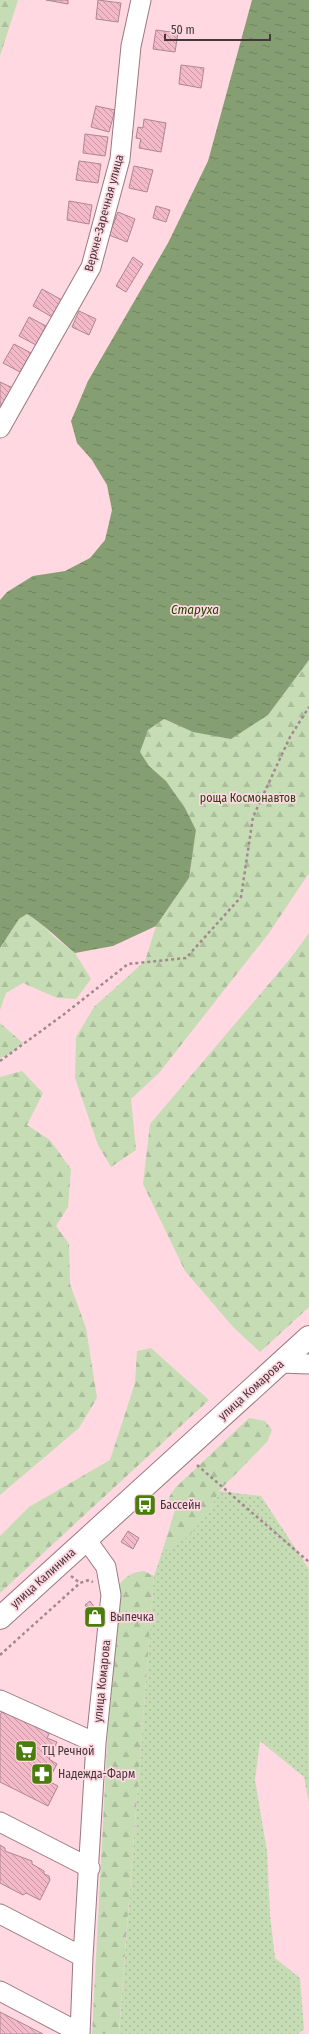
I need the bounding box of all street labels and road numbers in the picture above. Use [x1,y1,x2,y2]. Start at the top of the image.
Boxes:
street label: Верхне-Заречная улица [82,153,126,273]
street label: улица Комарова [215,1357,287,1423]
street label: улица Калинина [8,1545,79,1611]
street label: улица Комарова [91,1639,113,1723]

